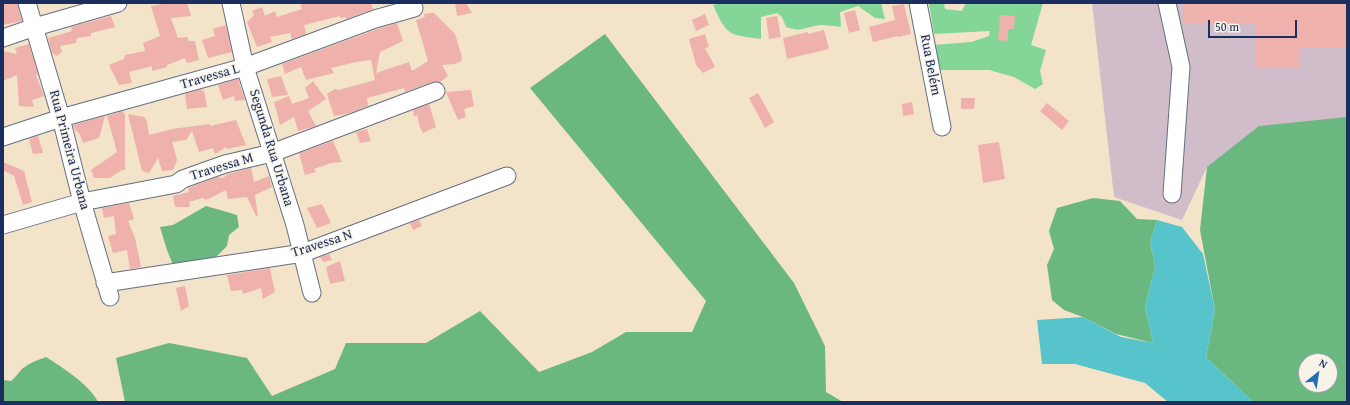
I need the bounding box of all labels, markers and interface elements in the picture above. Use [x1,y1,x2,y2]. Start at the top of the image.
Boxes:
scale bar [1210,12,1299,38]
text: 50 m [1215,18,1239,35]
street label: Rua Belém [916,33,944,97]
street label: Travessa L [178,61,242,93]
street label: Segunda Rua Urbana [245,87,297,209]
street label: Rua Primeira Urbana [45,88,93,212]
street label: Travessa M [188,149,256,185]
street label: Travessa N [289,226,355,262]
north arrow [1298,353,1338,393]
text: N [1316,355,1331,372]

